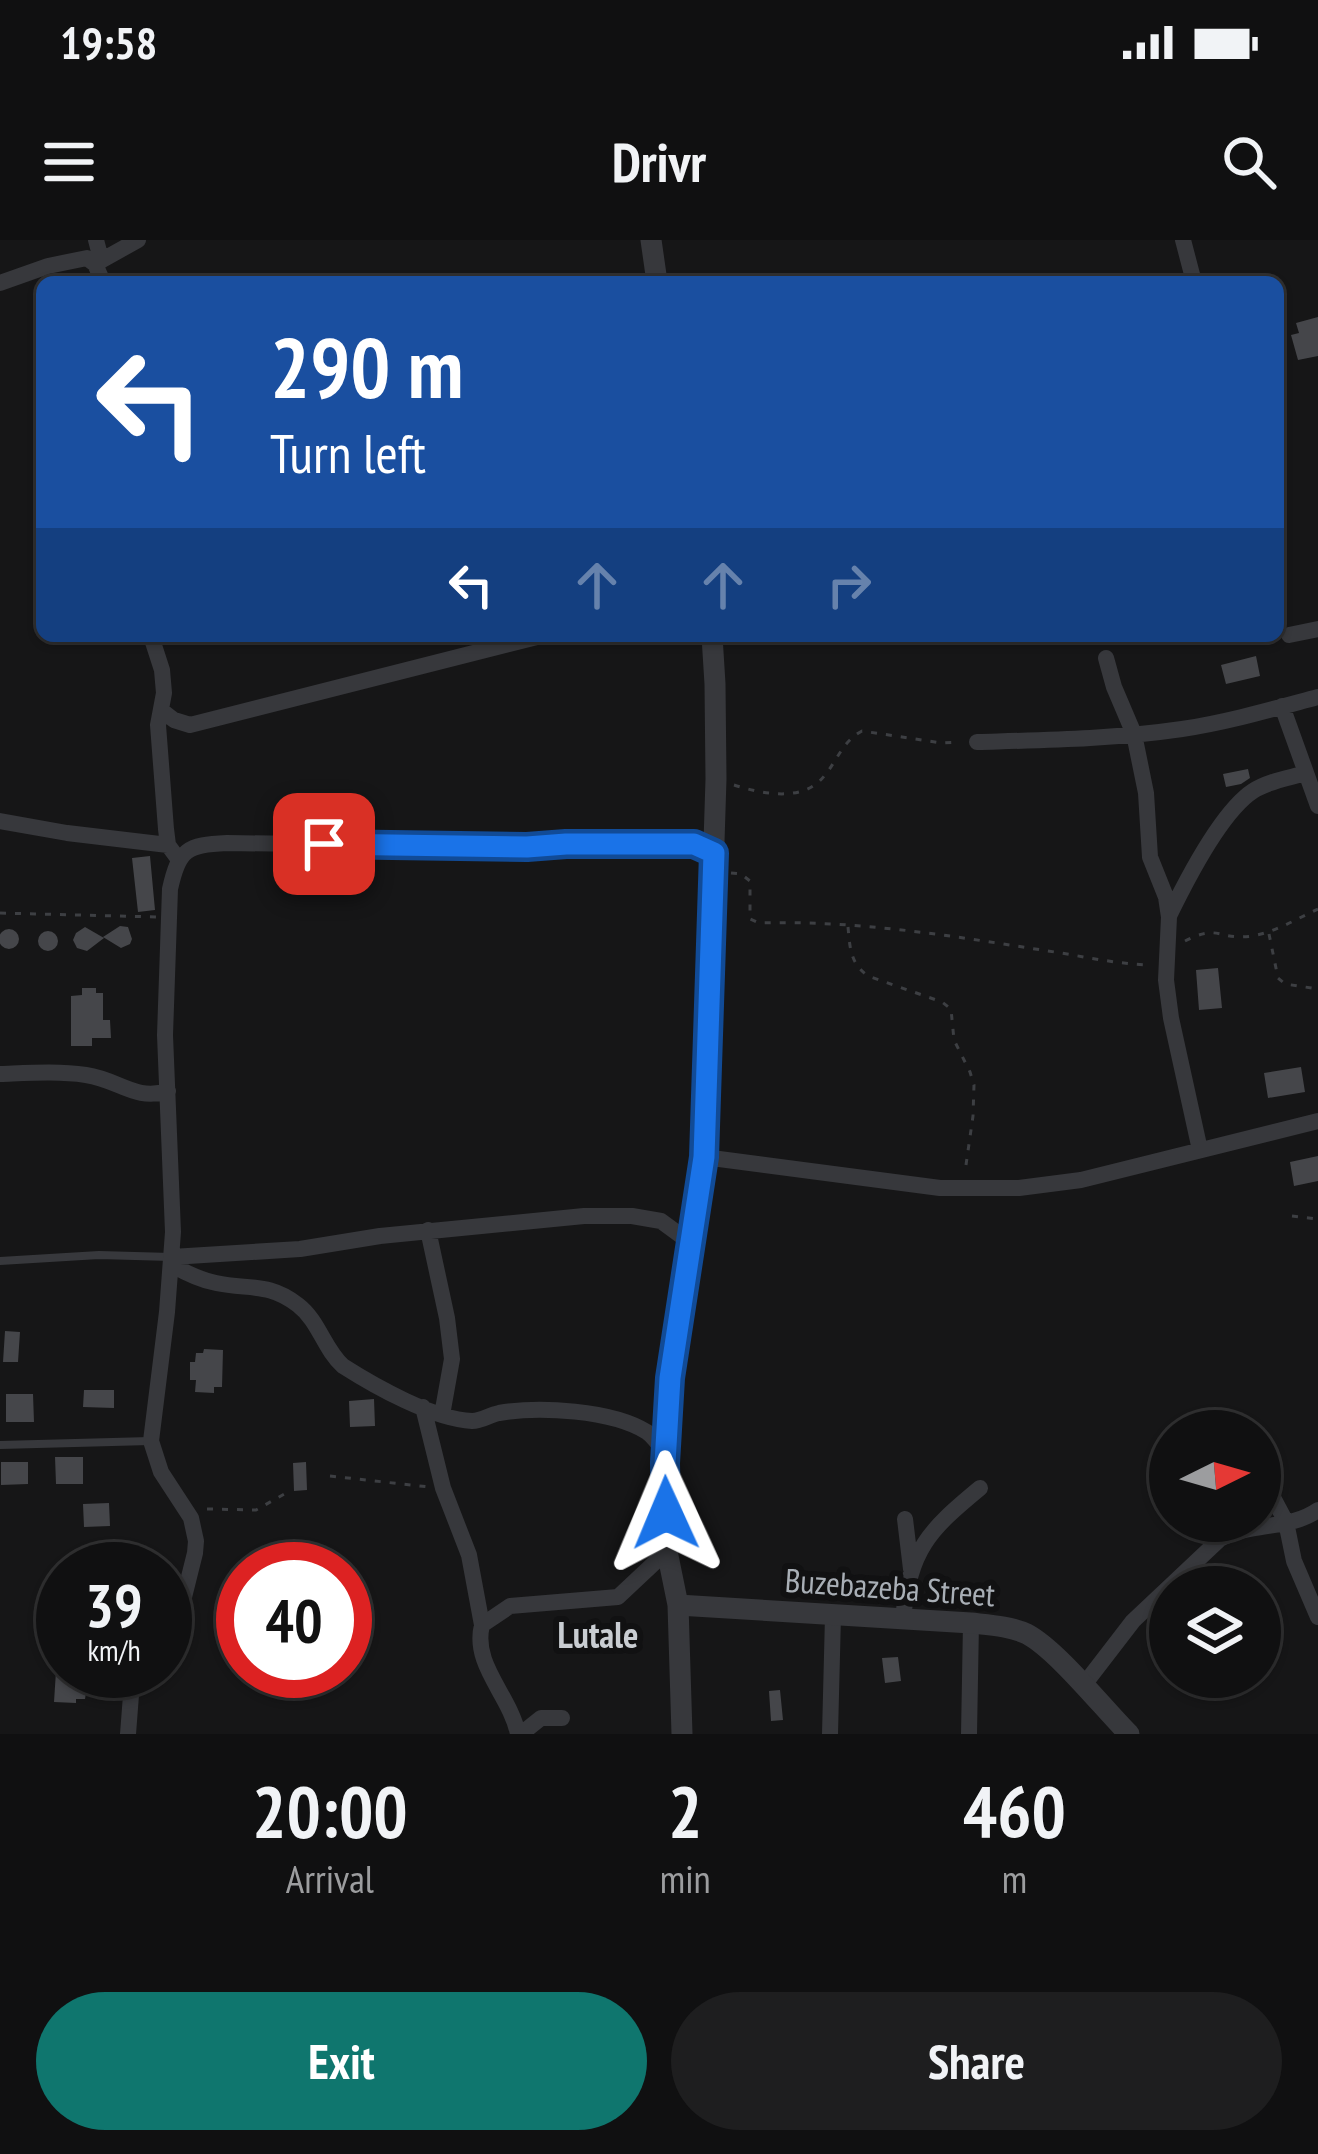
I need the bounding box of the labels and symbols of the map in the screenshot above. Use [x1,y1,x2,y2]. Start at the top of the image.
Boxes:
pin [273,793,375,895]
north arrow [1149,1410,1281,1542]
position arrow [603,1450,729,1576]
speed limit sign: 40 [216,1542,372,1698]
street label: Buzebazeba Street [784,1558,997,1615]
district label: Lutale [558,1611,638,1658]

